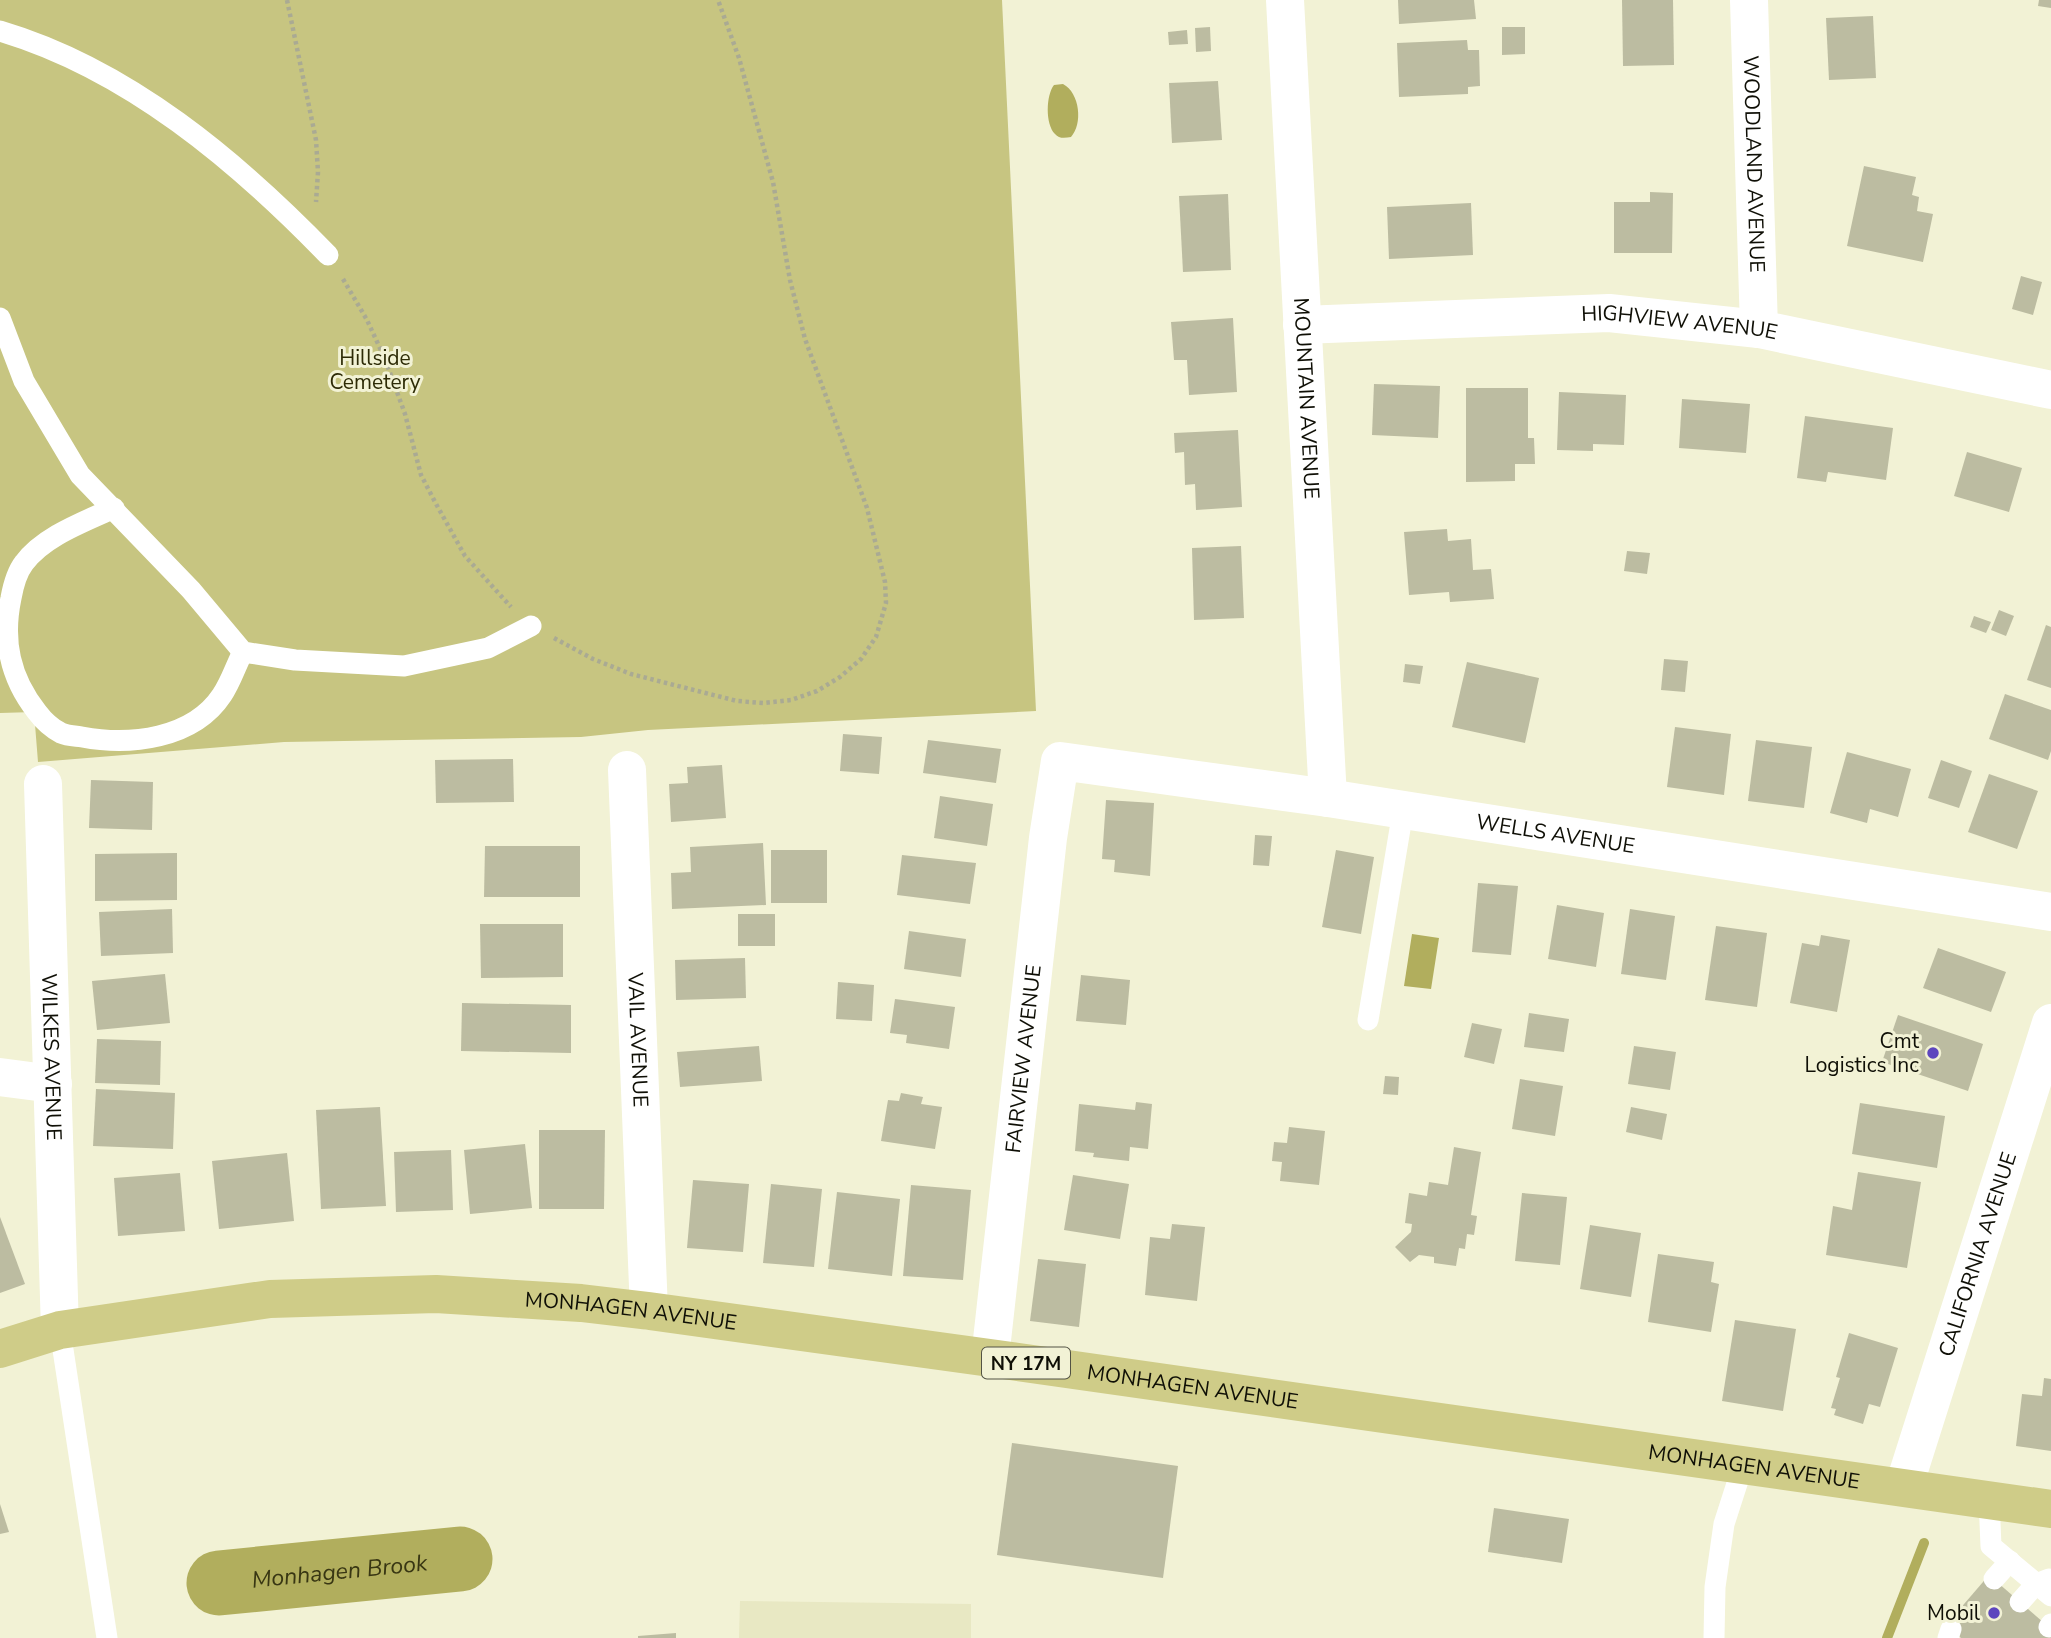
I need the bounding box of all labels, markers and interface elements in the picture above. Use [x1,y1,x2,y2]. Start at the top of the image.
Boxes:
street label: WOODLAND AVENUE [1737,55,1771,273]
street label: MOUNTAIN AVENUE [1287,297,1326,500]
street label: HIGHVIEW AVENUE [1581,298,1780,346]
park label: Hillside Cemetery [329,344,421,396]
street label: WELLS AVENUE [1474,808,1637,860]
street label: FAIRVIEW AVENUE [999,963,1048,1154]
street label: VAIL AVENUE [621,971,655,1108]
street label: WILKES AVENUE [35,973,68,1141]
place label: Cmt Logistics Inc [1804,1027,1920,1079]
marker: Cmt Logistics Inc [1925,1045,1941,1061]
street label: CALIFORNIA AVENUE [1932,1149,2023,1360]
street label: MONHAGEN AVENUE [524,1286,739,1337]
road number: NY 17M [982,1348,1070,1378]
street label: MONHAGEN AVENUE [1085,1358,1300,1416]
street label: MONHAGEN AVENUE [1647,1438,1862,1496]
water label: Monhagen Brook [250,1547,429,1596]
place label: Mobil [1927,1599,1981,1627]
marker: Mobil [1986,1605,2002,1621]

